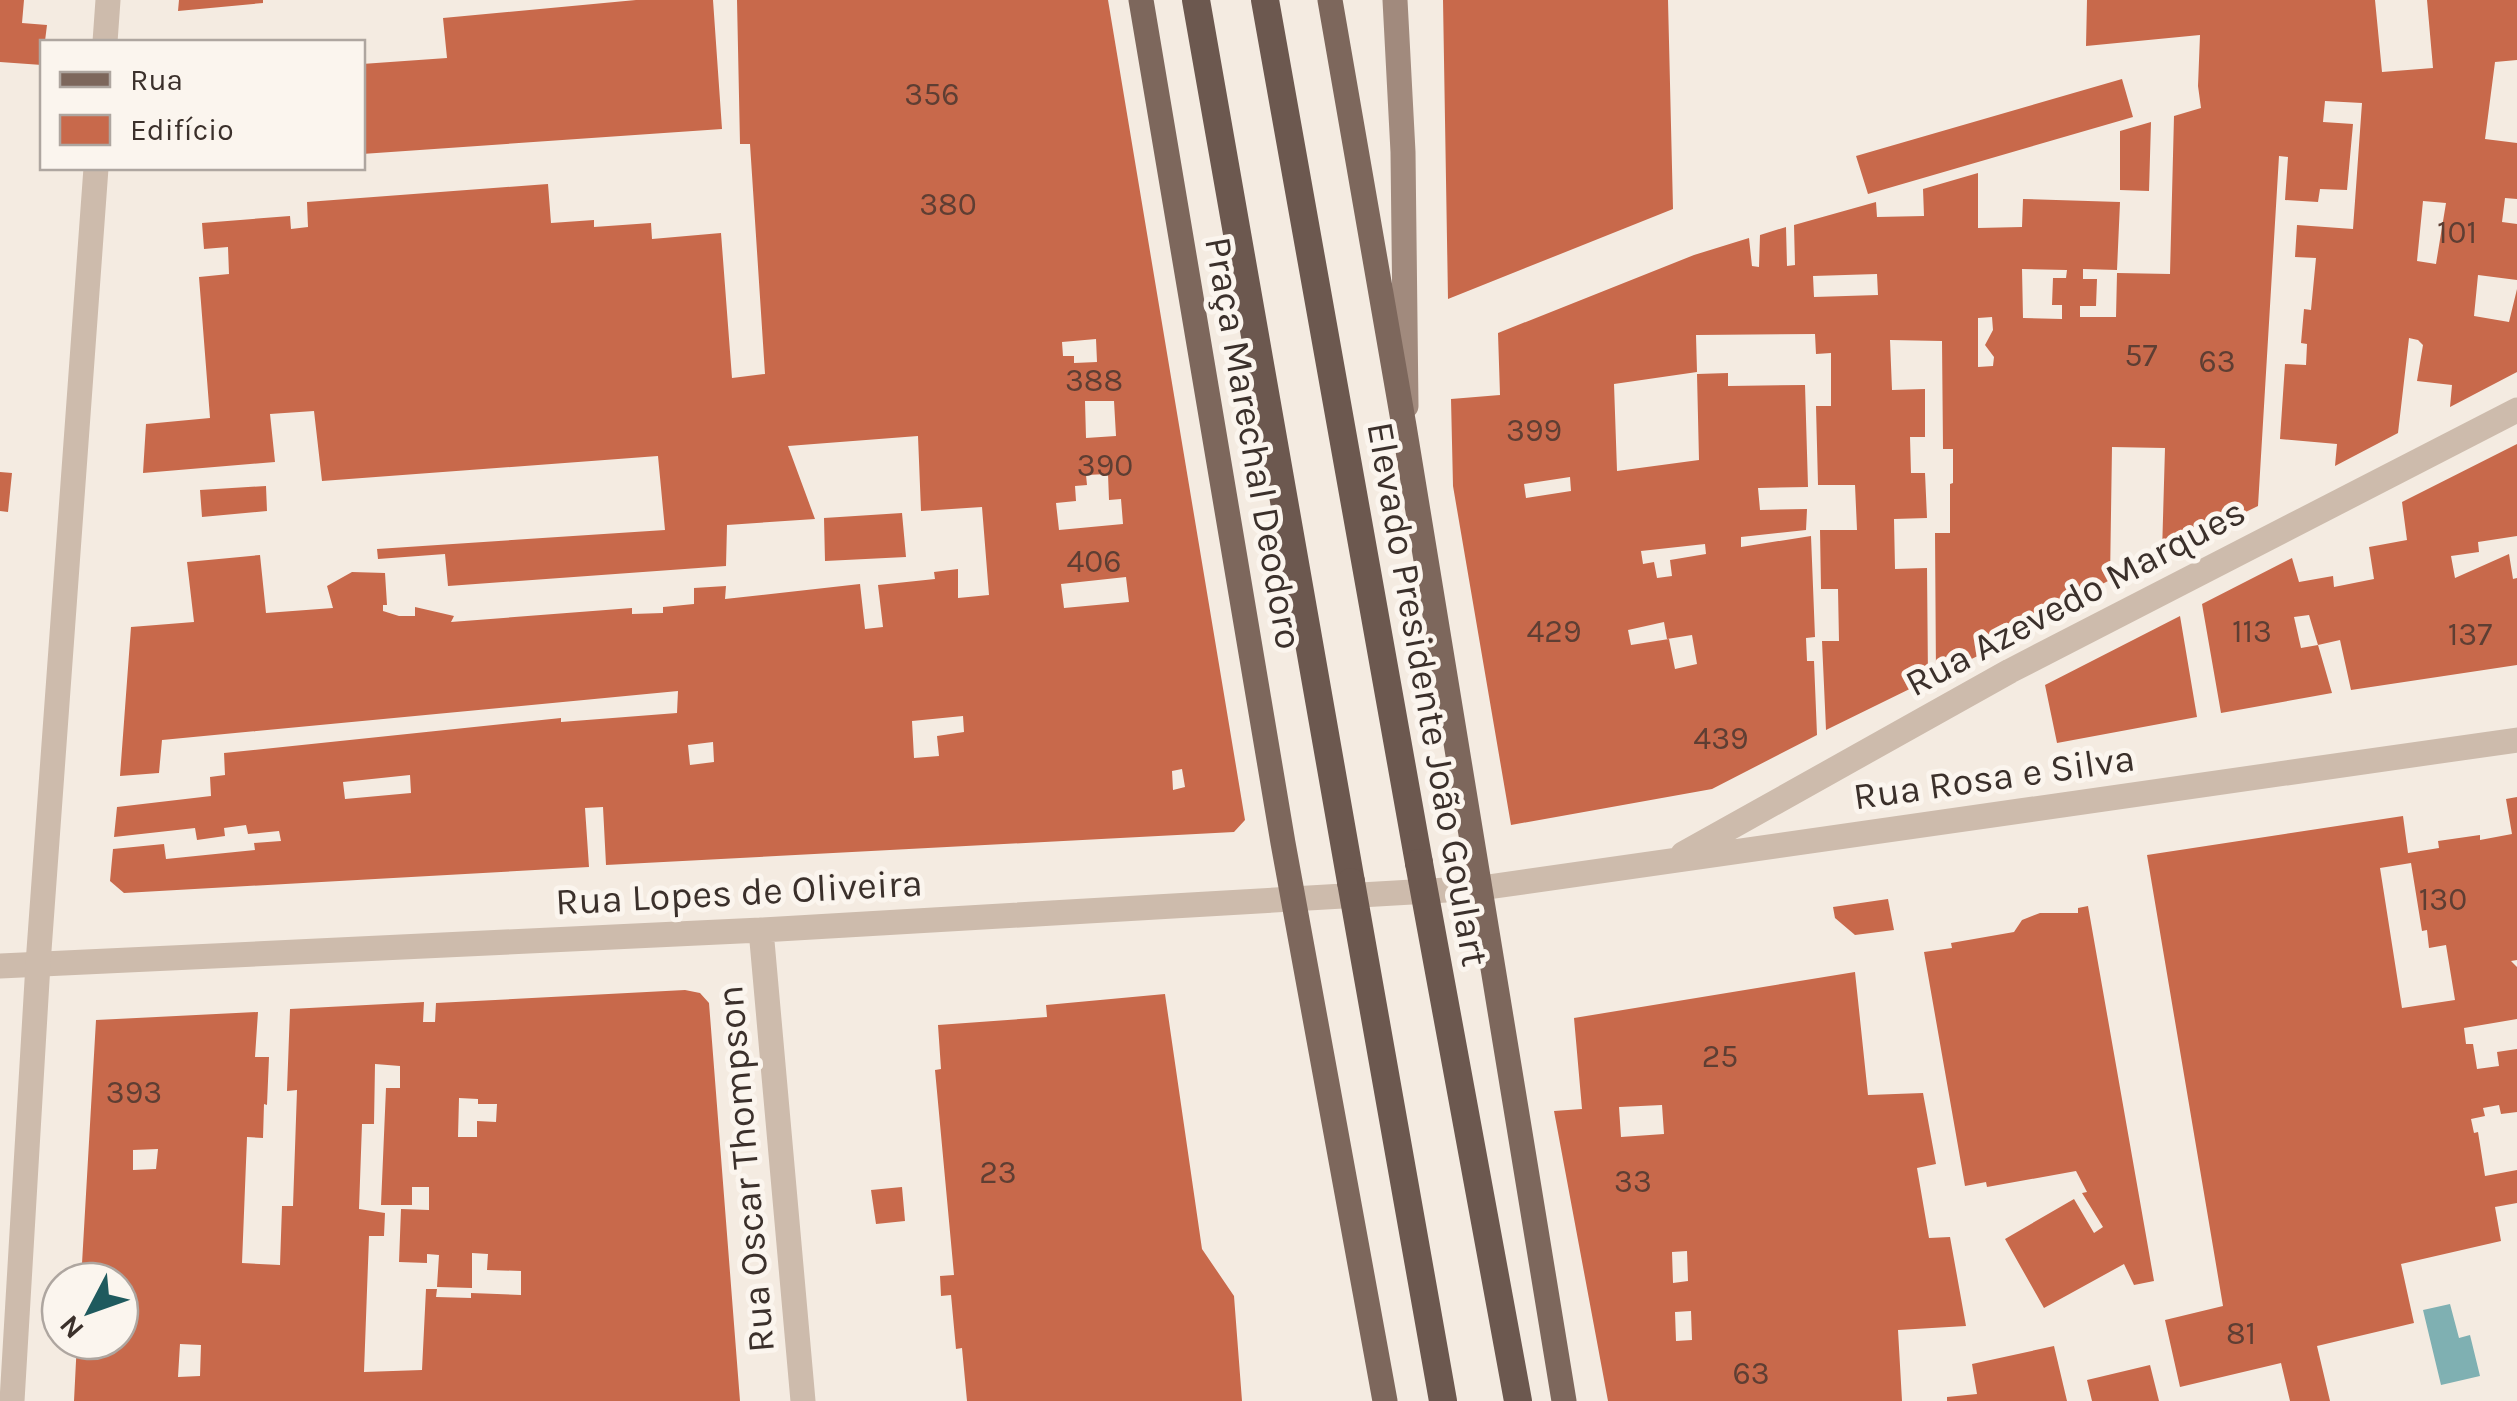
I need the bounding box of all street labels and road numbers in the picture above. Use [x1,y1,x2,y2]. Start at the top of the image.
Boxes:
street label: Praça Marechal Deodoro [1195,233,1312,653]
street label: Elevado Presidente João Goulart [1357,418,1498,970]
street label: Rua Azevedo Marques [1898,489,2253,706]
street label: Rua Rosa e Silva [1850,735,2138,820]
street label: Rua Lopes de Oliveira [554,860,924,925]
street label: Rua Oscar Thompson [707,984,784,1354]

